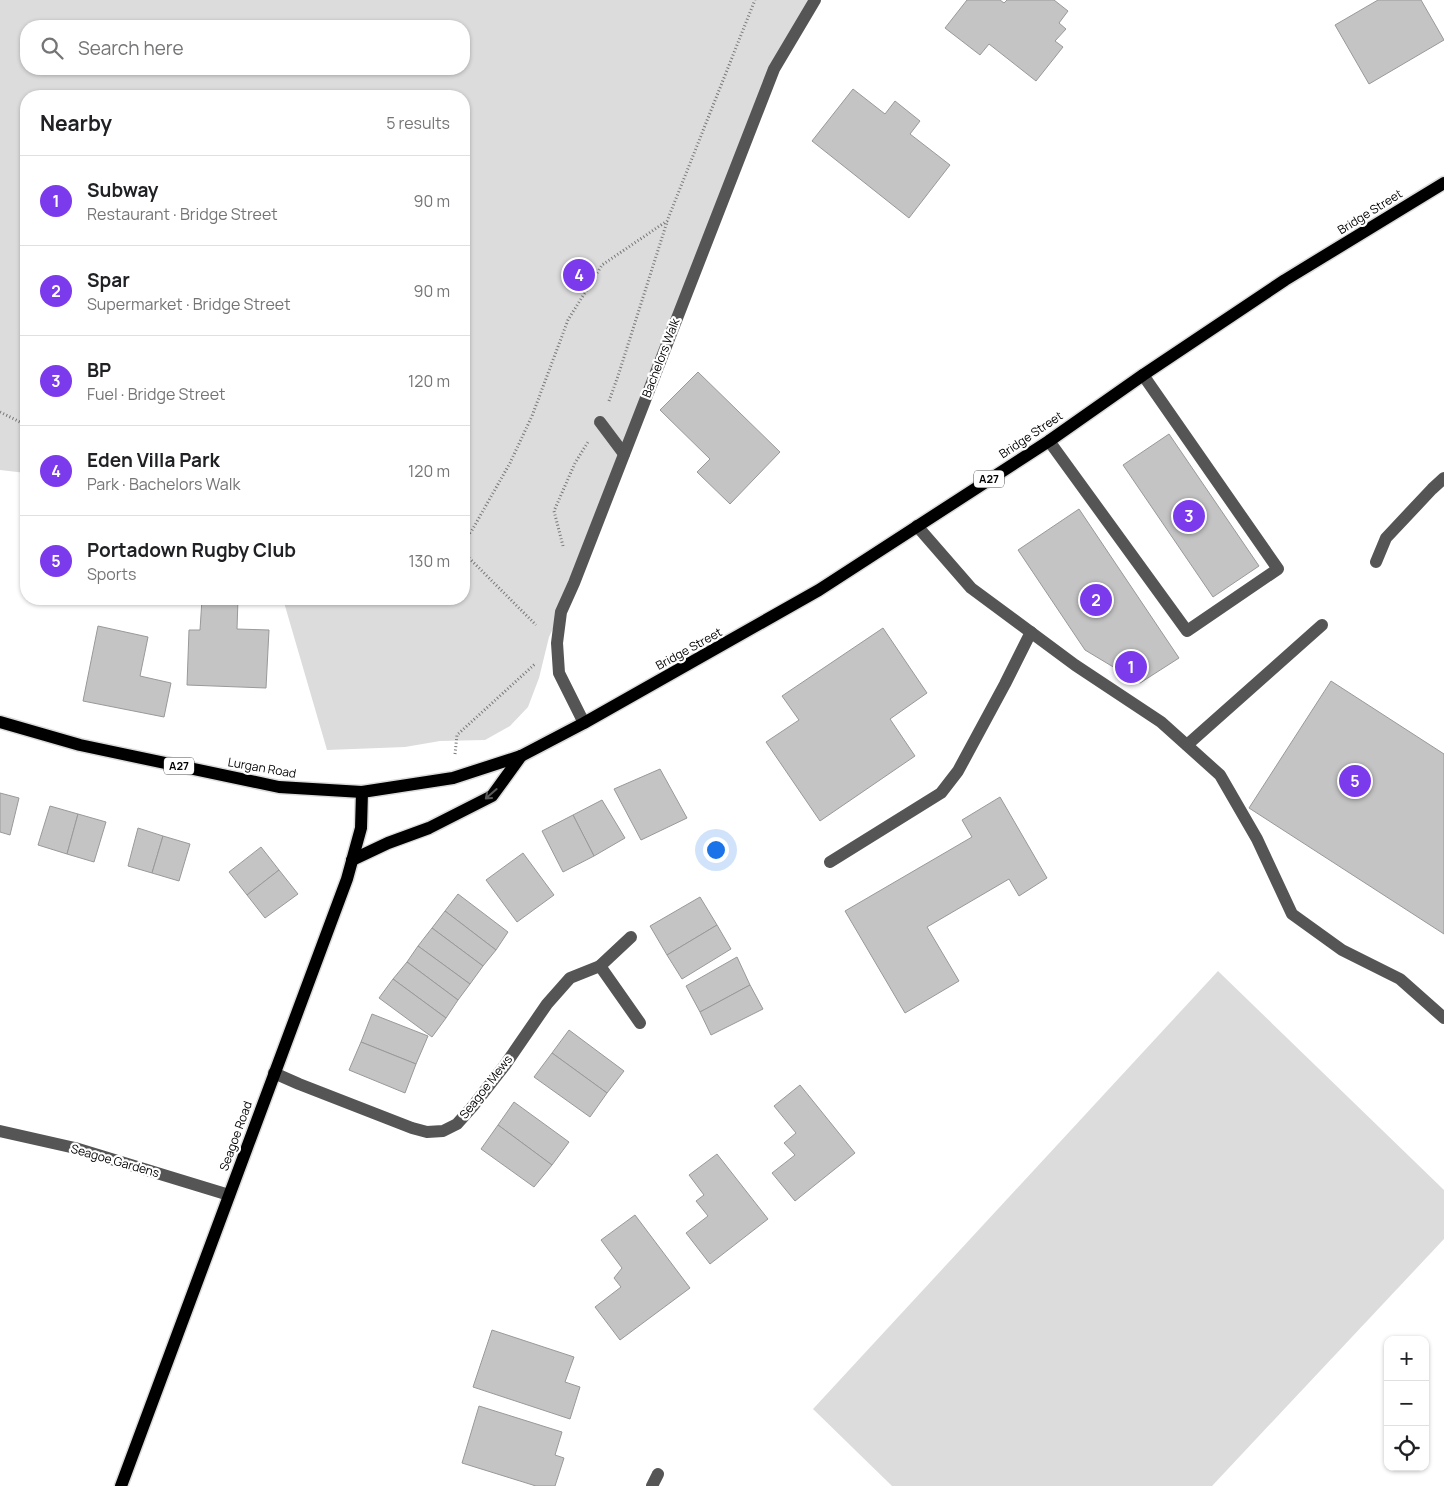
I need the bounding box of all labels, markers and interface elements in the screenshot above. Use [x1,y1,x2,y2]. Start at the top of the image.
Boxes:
search box [20,20,470,75]
icon: search [38,34,66,62]
text: Search here [78,35,184,61]
text: Nearby [40,109,112,137]
text: 5 results [386,112,450,134]
text: Subway [87,177,158,203]
street label: Bridge Street [1334,185,1406,238]
text: 1 [52,190,60,212]
text: 90 m [414,190,450,212]
text: Restaurant · Bridge Street [87,203,278,225]
pin: 4 [563,256,595,294]
text: Spar [87,267,130,293]
text: 2 [51,280,61,302]
text: 90 m [414,280,450,302]
text: Supermarket · Bridge Street [87,293,291,315]
street label: Bachelors Walk [638,315,684,400]
text: BP [87,357,111,383]
text: 3 [51,370,61,392]
text: 120 m [408,370,450,392]
text: Fuel · Bridge Street [87,383,225,405]
street label: Bridge Street [996,407,1066,462]
text: Eden Villa Park [87,447,220,473]
text: 4 [51,460,61,482]
text: 120 m [408,460,450,482]
road number: A27 [974,470,1004,488]
text: Park · Bachelors Walk [87,473,240,495]
pin: 3 [1173,497,1205,535]
text: Portadown Rugby Club [87,537,296,563]
text: 5 [51,550,61,572]
text: 130 m [408,550,450,572]
text: Sports [87,563,136,585]
pin: 2 [1080,581,1112,619]
street label: Bridge Street [653,623,725,674]
pin: 1 [1115,648,1147,686]
street label: Lurgan Road [227,753,298,782]
road number: A27 [164,758,194,774]
pin: 5 [1339,762,1371,800]
one-way arrow [485,789,498,800]
your location [703,837,729,863]
street label: Seagoe Mews [455,1051,516,1122]
street label: Seagoe Road [215,1099,256,1173]
street label: Seagoe Gardens [69,1140,161,1181]
map controls [1384,1336,1429,1471]
button: + [1384,1336,1429,1381]
button: − [1384,1381,1429,1426]
button: locate [1384,1426,1429,1471]

